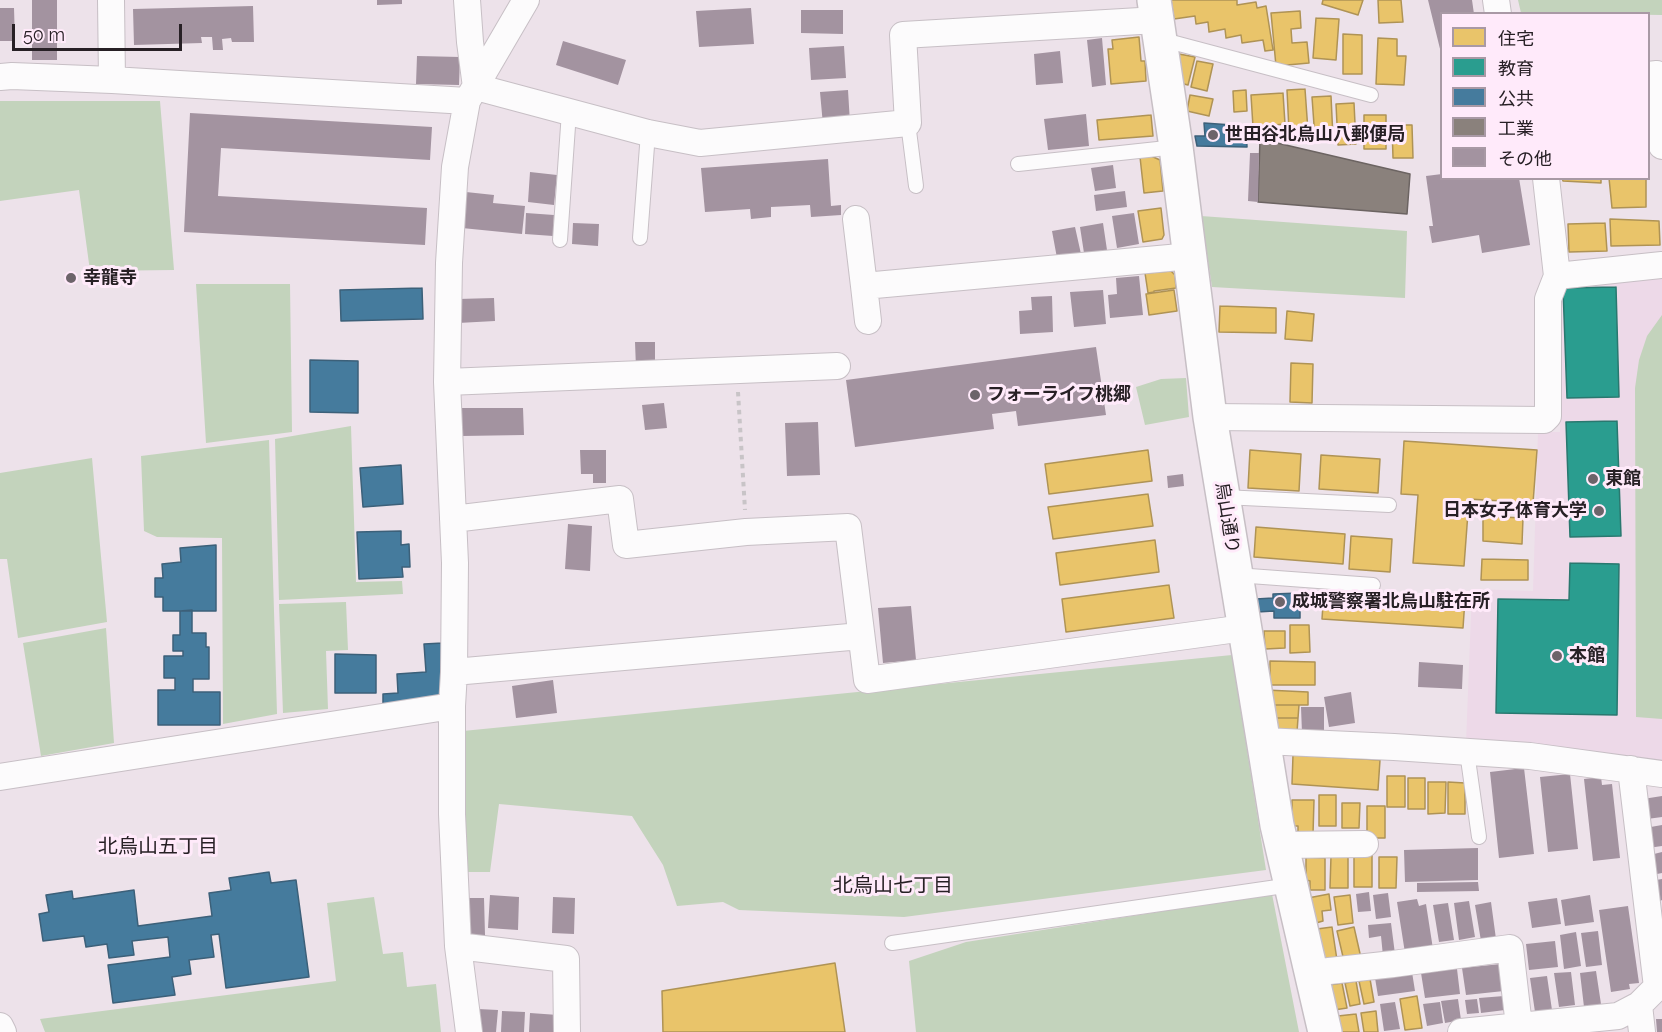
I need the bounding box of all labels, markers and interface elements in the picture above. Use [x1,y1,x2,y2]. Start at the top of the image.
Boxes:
scale bar [15,12,184,50]
legend [1440,12,1650,180]
text: 50 m [23,24,65,45]
text: 住宅 [1498,28,1534,49]
text: 教育 [1498,58,1534,79]
text: 公共 [1498,88,1534,109]
text: 工業 [1498,118,1534,139]
place label: 世田谷北烏山八郵便局 [1225,124,1405,146]
marker: 世田谷北烏山八郵便局 [1206,128,1220,142]
text: その他 [1498,148,1552,169]
place label: 幸龍寺 [83,267,137,289]
marker: 幸龍寺 [64,271,78,285]
place label: フォーライフ桃郷 [987,384,1131,406]
marker: フォーライフ桃郷 [968,388,982,402]
place label: 東館 [1605,468,1641,490]
marker: 東館 [1586,472,1600,486]
street label: 烏山通り [1211,481,1243,555]
place label: 日本女子体育大学 [1443,500,1587,522]
marker: 日本女子体育大学 [1592,504,1606,518]
place label: 成城警察署北烏山駐在所 [1292,591,1490,613]
marker: 成城警察署北烏山駐在所 [1273,595,1287,609]
place label: 本館 [1569,645,1605,667]
marker: 本館 [1550,649,1564,663]
district label: 北烏山五丁目 [98,835,218,859]
district label: 北烏山七丁目 [833,874,953,898]

